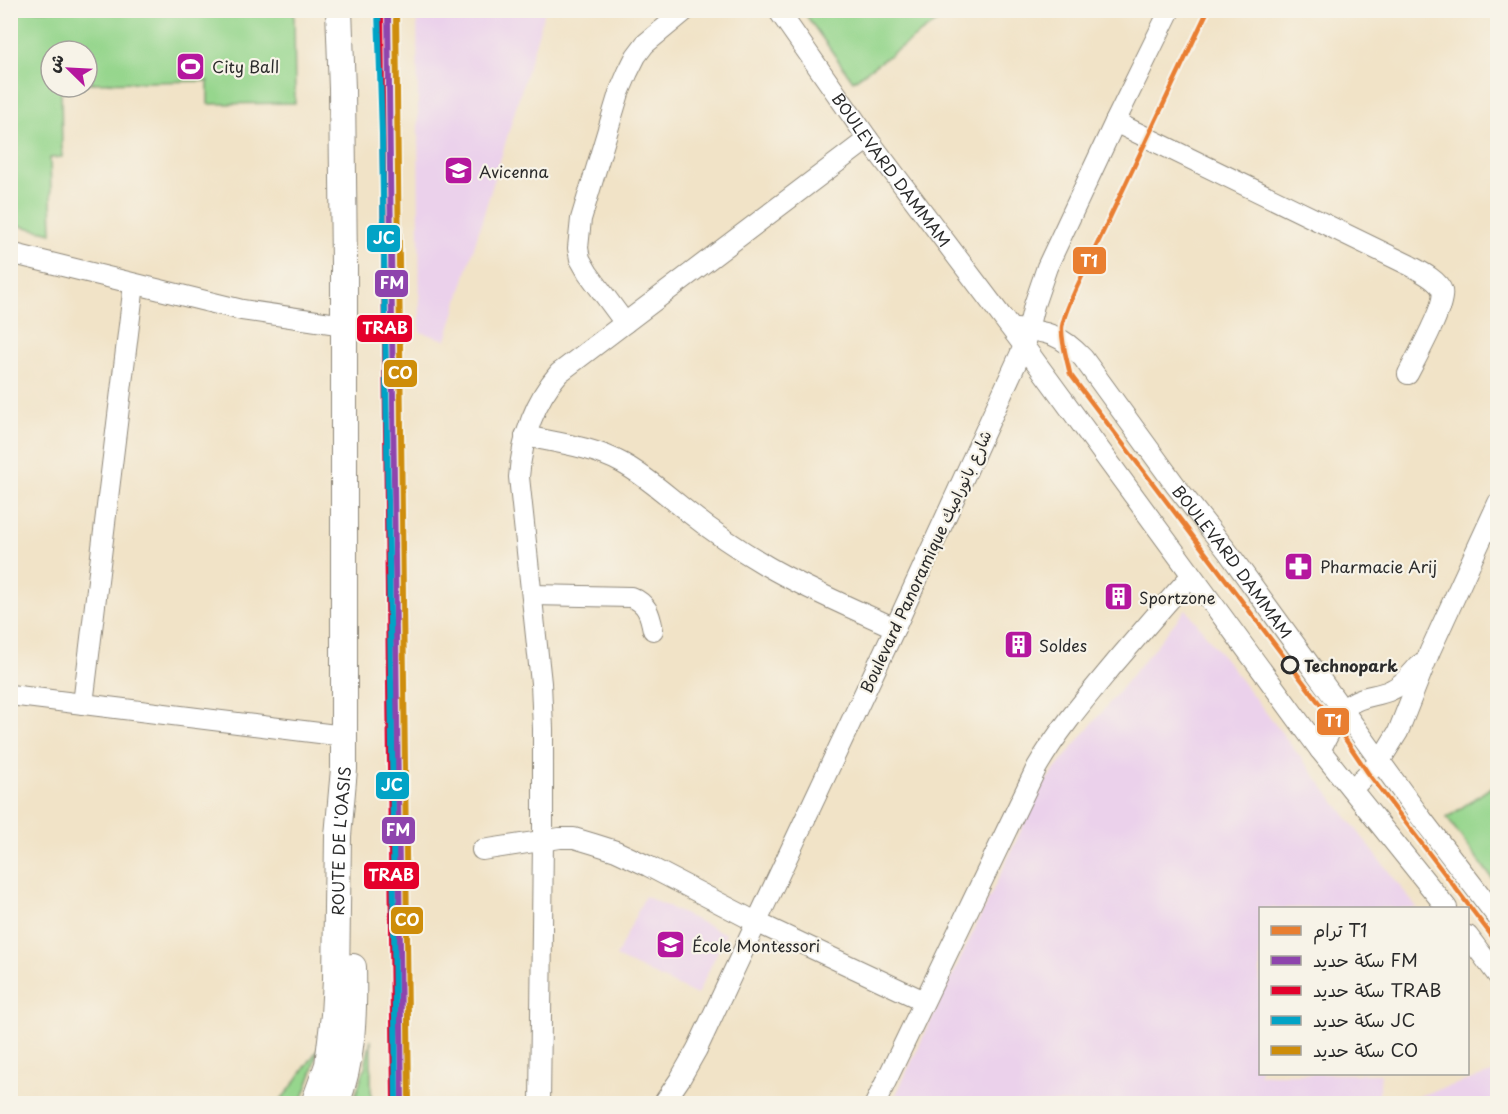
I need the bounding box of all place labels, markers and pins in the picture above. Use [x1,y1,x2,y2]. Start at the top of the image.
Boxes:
sports icon: City Ball [175,50,207,82]
place label: City Ball [212,54,279,78]
school or university icon: Avicenna [442,155,474,187]
place label: Avicenna [479,159,548,183]
pharmacy icon: Pharmacie Arij [1283,550,1315,582]
place label: Pharmacie Arij [1320,554,1437,578]
building icon: Sportzone [1102,581,1134,613]
place label: Sportzone [1139,585,1216,609]
building icon: Soldes [1002,629,1034,661]
place label: Soldes [1039,633,1087,657]
place label: Technopark [1304,653,1398,677]
marker: Technopark [1281,656,1299,674]
school or university icon: École Montessori [655,929,687,961]
place label: École Montessori [692,933,820,957]

